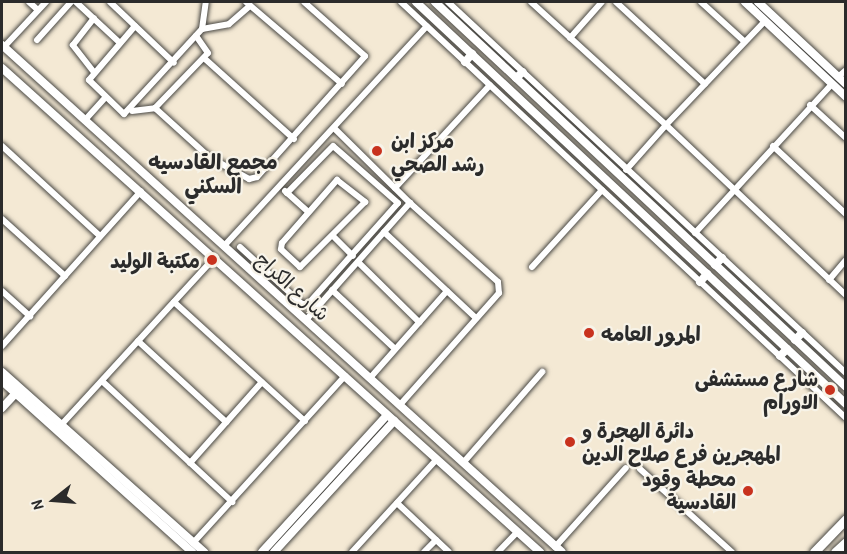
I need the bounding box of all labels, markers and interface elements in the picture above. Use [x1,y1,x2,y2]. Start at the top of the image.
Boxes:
place label: مركز ابن رشد الصحي [391,128,484,175]
marker: مركز ابن رشد الصحي [368,142,386,160]
district label: مجمع القادسيه السكني [148,149,278,199]
street label: شارع الكراج [251,247,335,325]
place label: مكتبة الوليد [110,248,200,272]
marker: مكتبة الوليد [205,253,219,267]
place label: المرور العامه [601,321,701,345]
marker: المرور العامه [582,326,596,340]
place label: شارع مستشفى الاورام [695,366,818,413]
marker: شارع مستشفى الاورام [823,383,837,397]
place label: دائرة الهجرة و المهجرين فرع صلاح الدين [582,418,781,465]
marker: دائرة الهجرة و المهجرين فرع صلاح الدين [563,435,577,449]
place label: محطة وقود القادسية [642,467,736,514]
north arrow [24,470,84,530]
marker: محطة وقود القادسية [741,484,755,498]
text: N [25,498,49,513]

